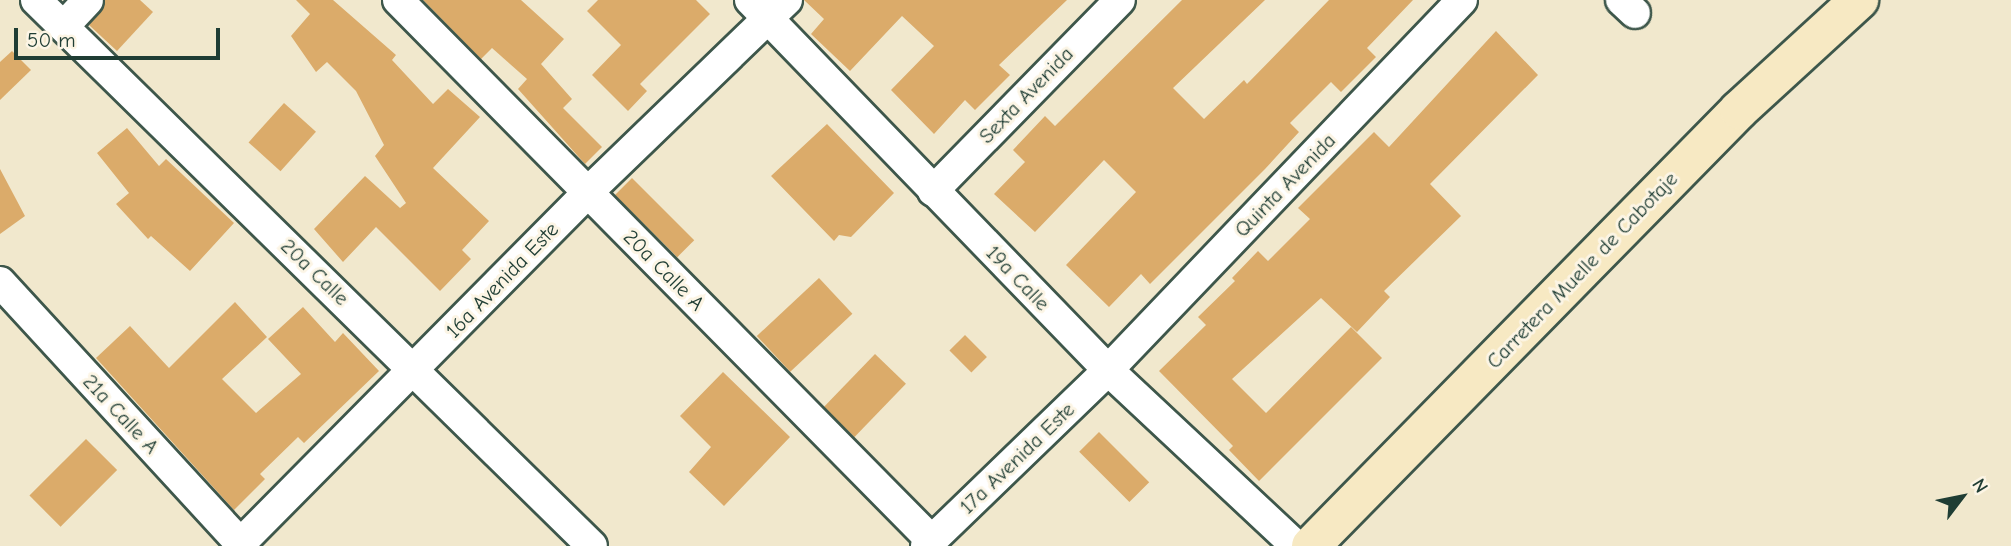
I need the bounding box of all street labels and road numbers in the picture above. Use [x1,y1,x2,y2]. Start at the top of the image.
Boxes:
street label: Sexta Avenida [974,41,1078,149]
street label: Quinta Avenida [1229,128,1341,242]
street label: Carretera Muelle de Cabotaje [1481,166,1683,374]
street label: 16a Avenida Este [440,217,564,343]
street label: 20a Calle A [618,224,710,316]
street label: 20a Calle [276,233,354,311]
street label: 19a Calle [981,240,1055,316]
street label: 21a Calle A [78,369,164,459]
street label: 17a Avenida Este [954,397,1080,519]

